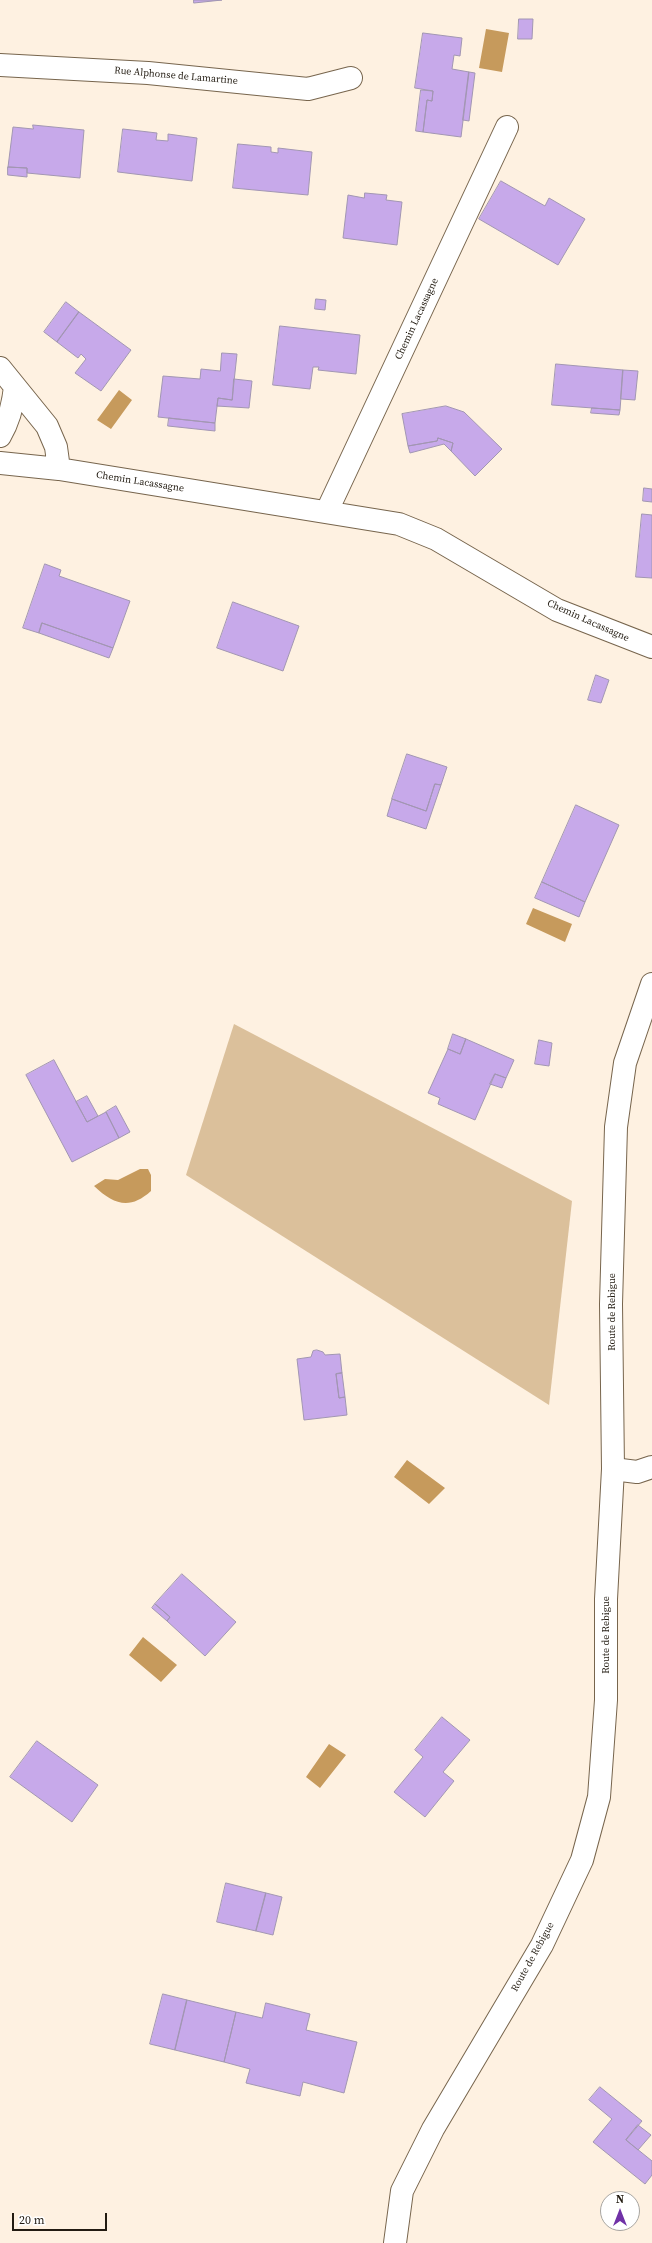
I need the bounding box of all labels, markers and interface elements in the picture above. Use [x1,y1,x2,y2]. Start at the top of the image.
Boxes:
street label: Rue Alphonse de Lamartine [114,65,238,87]
street label: Chemin Lacassagne [393,276,441,362]
street label: Chemin Lacassagne [95,469,185,495]
street label: Chemin Lacassagne [545,597,631,645]
street label: Route de Rebigue [606,1273,618,1351]
street label: Route de Rebigue [600,1596,612,1674]
street label: Route de Rebigue [509,1920,557,1994]
north arrow [600,2191,640,2231]
text: N [616,2192,624,2207]
scale bar [14,2205,109,2231]
text: 20 m [19,2212,45,2228]

